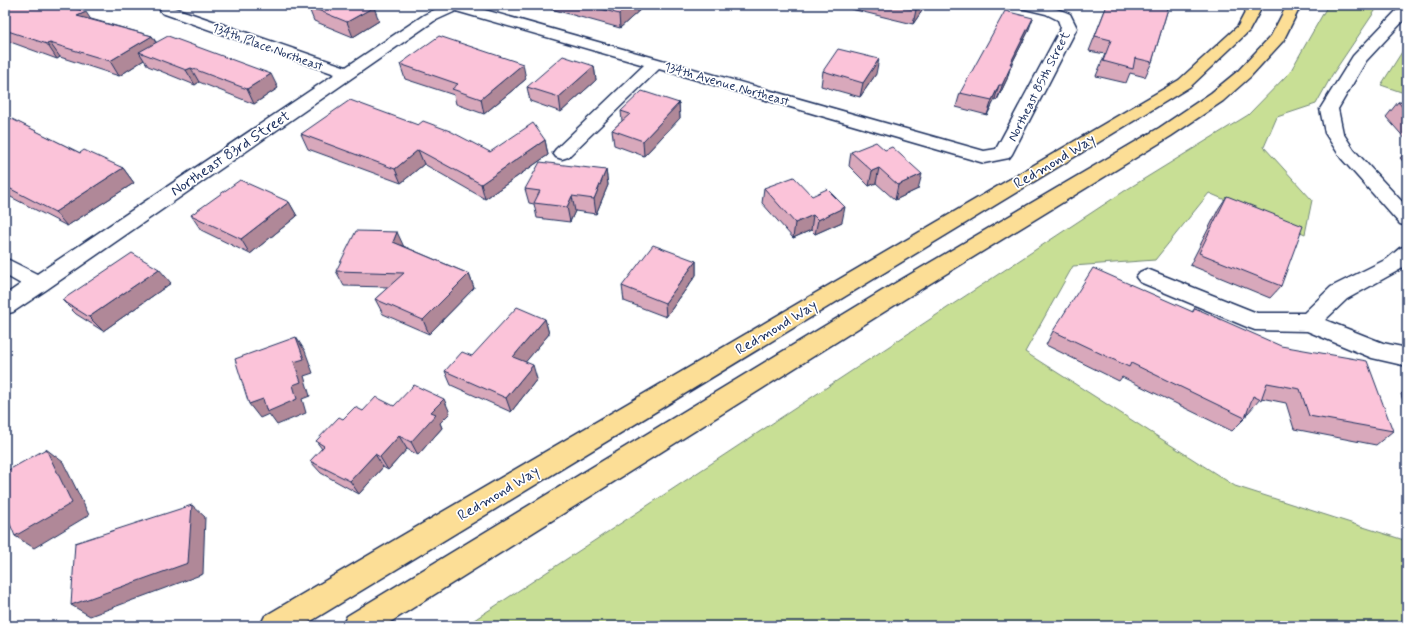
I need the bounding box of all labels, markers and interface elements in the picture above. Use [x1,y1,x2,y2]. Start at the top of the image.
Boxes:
street label: 134th Place Northeast [210,19,325,75]
street label: Northeast 85th Street [1004,28,1075,145]
street label: 134th Avenue Northeast [662,58,791,110]
street label: Northeast 83rd Street [167,106,294,201]
street label: Redmond Way [1010,130,1099,194]
street label: Redmond Way [732,296,821,360]
street label: Redmond Way [454,462,543,526]

